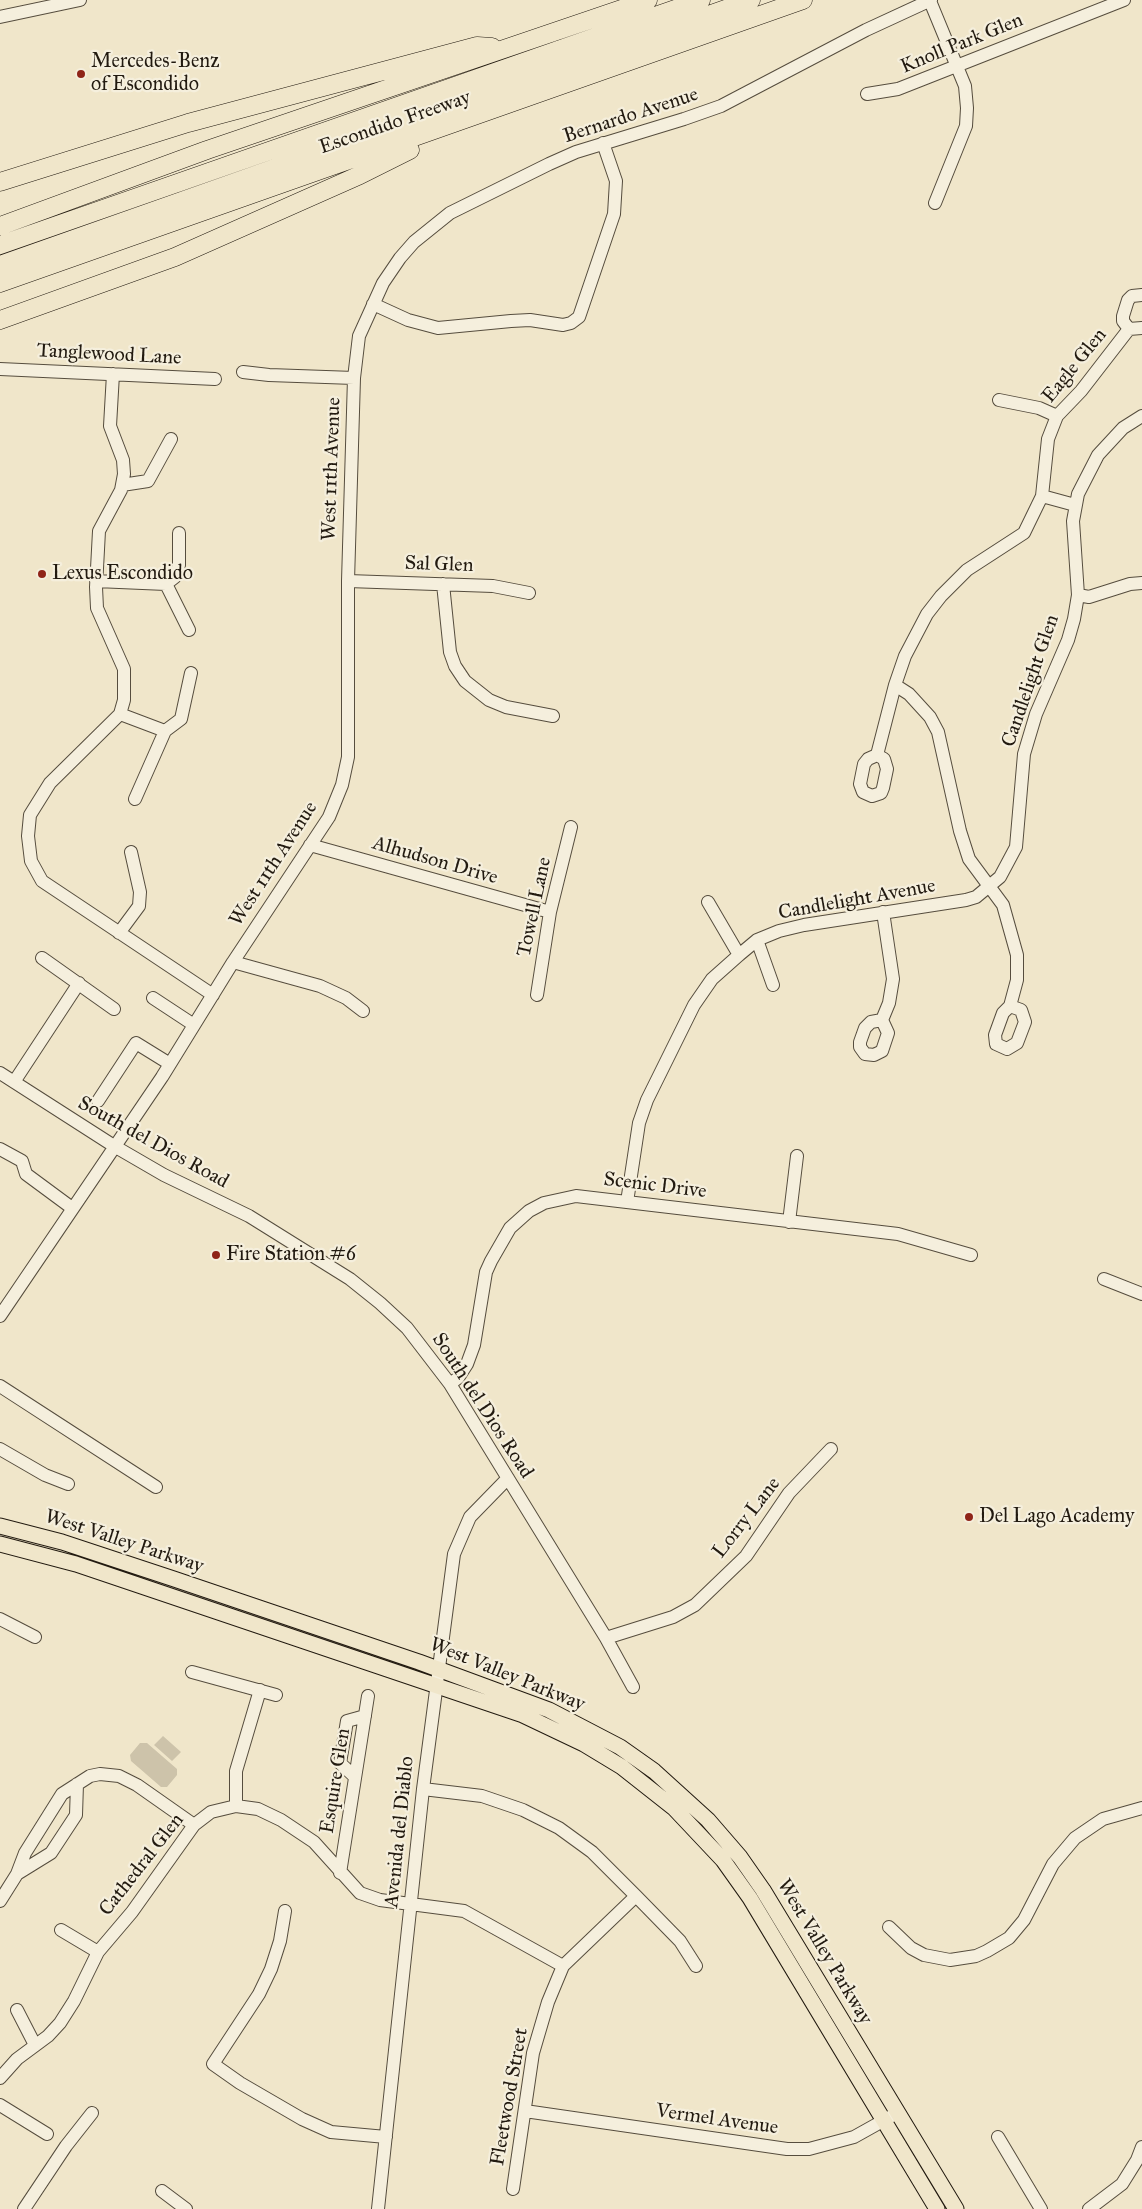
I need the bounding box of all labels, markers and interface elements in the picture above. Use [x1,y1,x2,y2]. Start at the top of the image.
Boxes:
street label: Knoll Park Glen [897,9,1027,79]
place label: Mercedes-Benz of Escondido [91,50,219,97]
marker: Mercedes-Benz of Escondido [75,68,87,80]
street label: Bernardo Avenue [561,83,701,149]
street label: Escondido Freeway [316,86,474,160]
street label: Eagle Glen [1038,324,1112,408]
street label: Tanglewood Lane [36,339,182,371]
street label: West 11th Avenue [318,397,346,541]
street label: Sal Glen [404,552,474,578]
place label: Lexus Escondido [52,562,193,586]
marker: Lexus Escondido [36,568,48,580]
street label: Candlelight Glen [997,612,1065,750]
street label: West 11th Avenue [225,797,323,931]
street label: Alhudson Drive [369,832,501,890]
street label: Towell Lane [513,855,557,959]
street label: Candlelight Avenue [776,874,938,926]
street label: South del Dios Road [73,1092,233,1194]
street label: Scenic Drive [602,1168,708,1204]
place label: Fire Station #6 [226,1243,356,1267]
marker: Fire Station #6 [210,1249,222,1261]
street label: South del Dios Road [426,1329,538,1483]
street label: Lorry Lane [708,1473,786,1563]
street label: West Valley Parkway [42,1505,206,1579]
place label: Del Lago Academy [979,1505,1134,1529]
marker: Del Lago Academy [963,1511,975,1523]
street label: West Valley Parkway [426,1633,588,1717]
street label: Esquire Glen [316,1727,356,1835]
street label: Avenida del Diablo [380,1755,420,1909]
street label: Cathedral Glen [95,1809,189,1921]
street label: West Valley Parkway [771,1875,877,2029]
street label: Fleetwood Street [486,2026,534,2168]
street label: Vermel Avenue [654,2100,780,2140]

